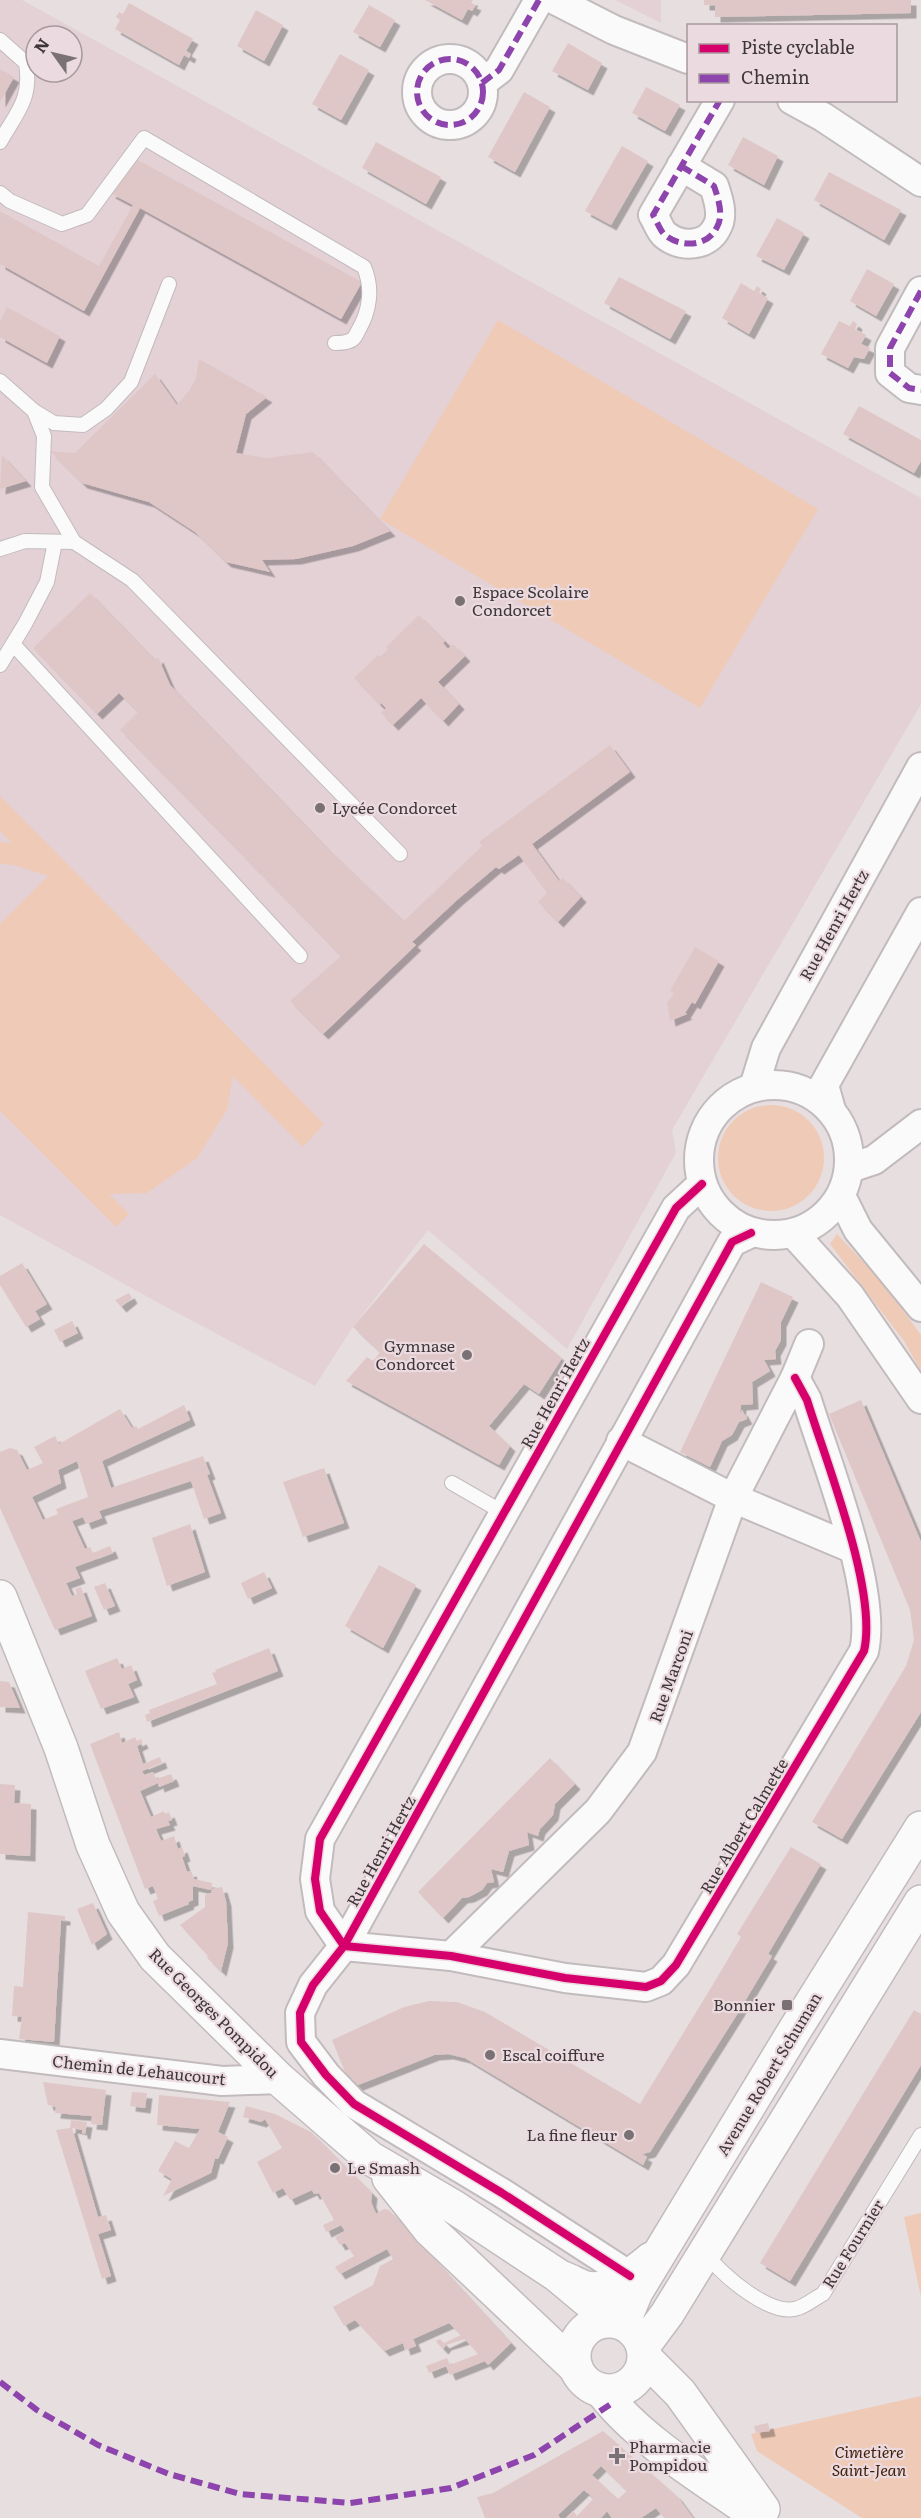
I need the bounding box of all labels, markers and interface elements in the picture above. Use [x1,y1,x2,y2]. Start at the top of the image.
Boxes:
north arrow [24,24,84,84]
legend [687,24,897,102]
text: N [27,33,54,57]
text: Piste cyclable [741,33,855,60]
text: Chemin [741,63,810,90]
place label: Espace Scolaire Condorcet [472,579,589,621]
marker: Espace Scolaire Condorcet [453,594,467,608]
place label: Lycée Condorcet [332,795,458,819]
marker: Lycée Condorcet [313,801,327,815]
street label: Rue Henri Hertz [793,864,874,984]
street label: Rue Henri Hertz [514,1332,595,1452]
place label: Gymnase Condorcet [375,1333,456,1375]
marker: Gymnase Condorcet [460,1348,474,1362]
street label: Rue Marconi [642,1626,698,1725]
street label: Rue Albert Calmette [693,1753,793,1898]
street label: Rue Henri Hertz [340,1790,421,1910]
street label: Rue Georges Pompidou [144,1942,285,2083]
street label: Avenue Robert Schuman [710,1987,827,2160]
place label: Bonnier [713,1992,775,2016]
marker: Bonnier [780,1998,794,2012]
place label: Escal coiffure [502,2042,605,2066]
street label: Chemin de Lehaucourt [51,2048,227,2090]
marker: Escal coiffure [483,2048,497,2062]
place label: La fine fleur [526,2122,617,2146]
marker: La fine fleur [622,2128,636,2142]
place label: Le Smash [347,2155,420,2179]
marker: Le Smash [328,2161,342,2175]
street label: Rue Fournier [815,2194,889,2292]
place label: Pharmacie Pompidou [629,2434,711,2476]
park label: Cimetière Saint-Jean [832,2439,907,2481]
marker: Pharmacie Pompidou [610,2449,624,2463]

